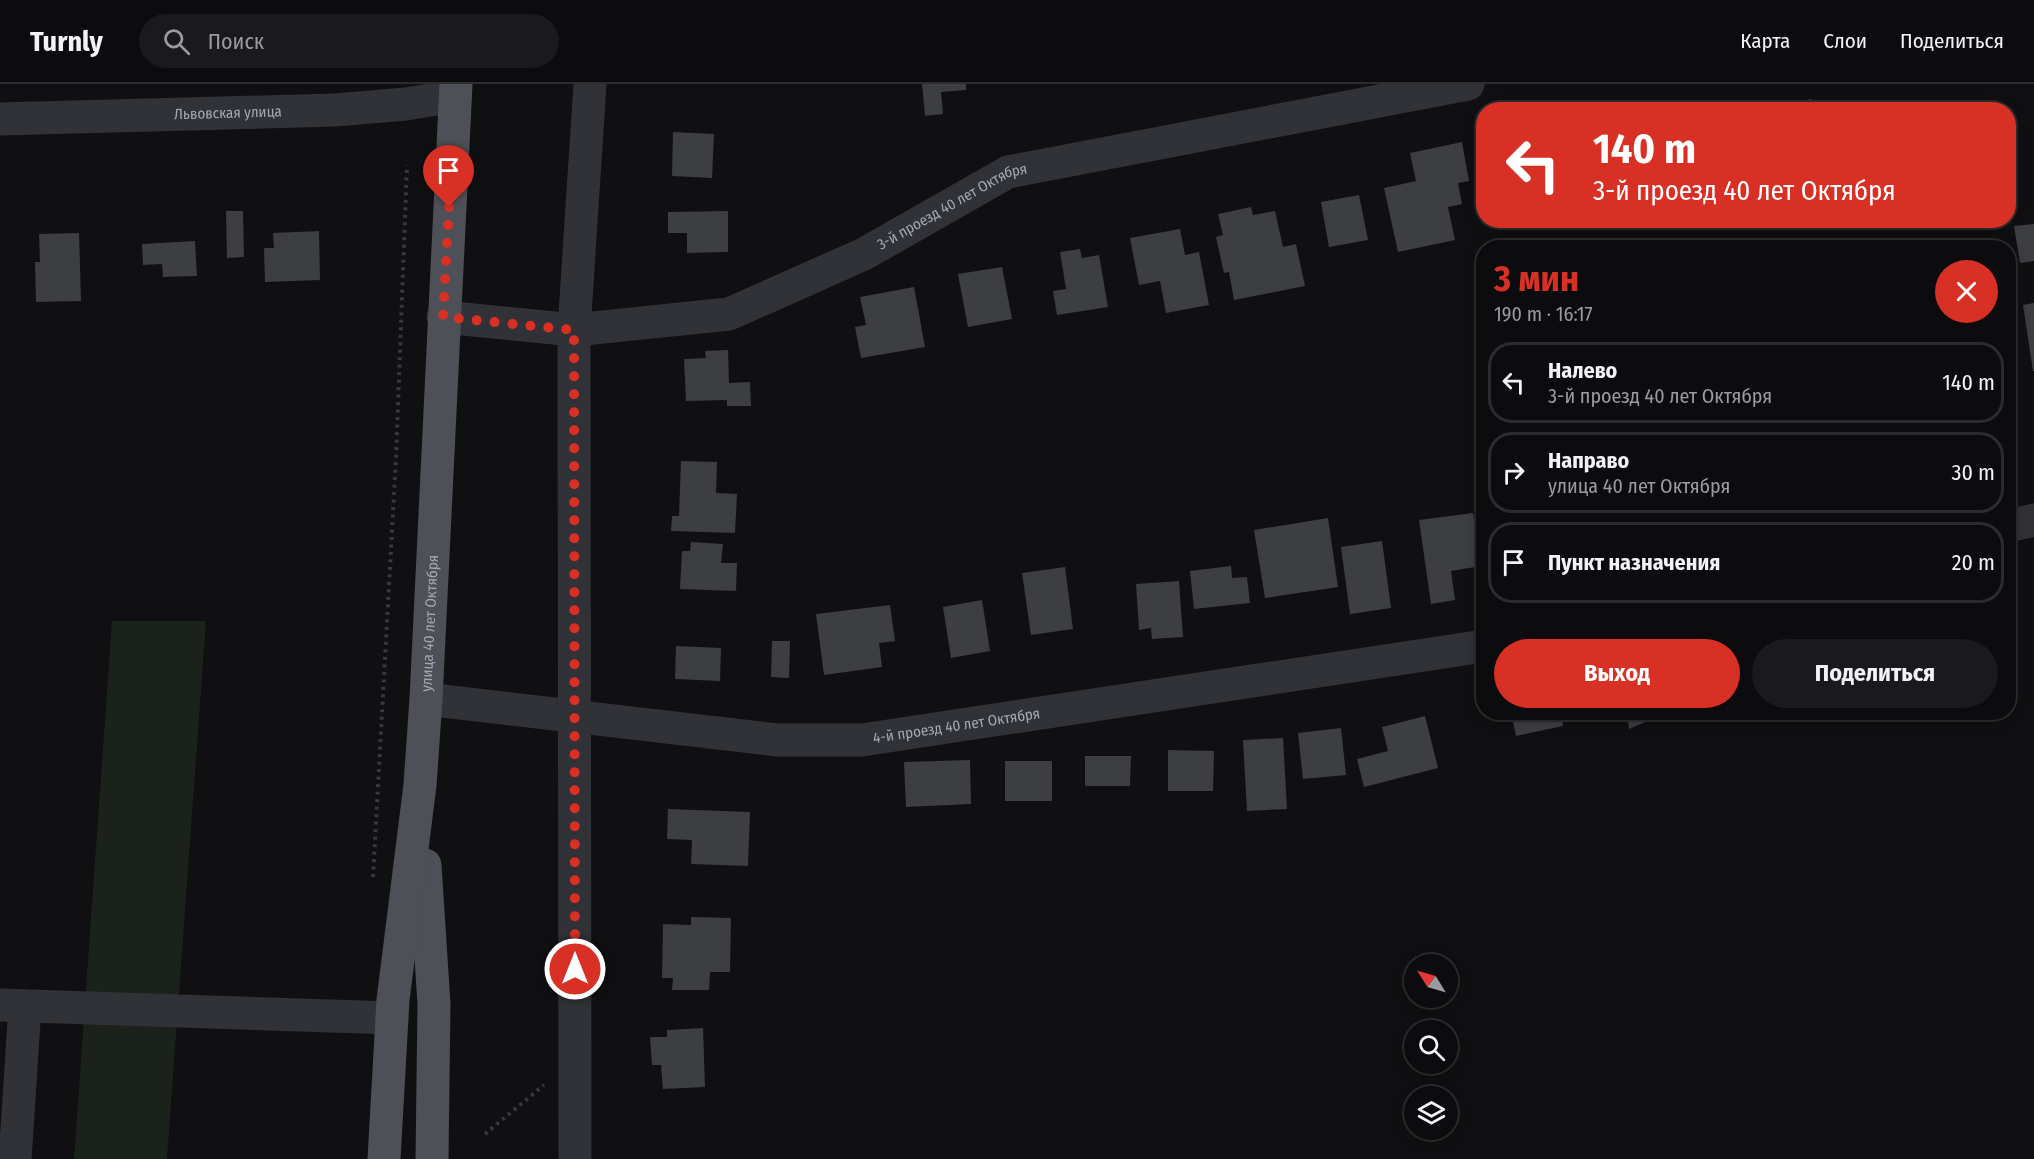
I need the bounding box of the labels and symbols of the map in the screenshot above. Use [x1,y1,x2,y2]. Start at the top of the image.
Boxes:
street label: Львовская улица [174,102,282,123]
pin [423,145,474,207]
street label: 3-й проезд 40 лет Октября [874,160,1029,254]
street label: улица 40 лет Октября [417,554,442,692]
street label: 4-й проезд 40 лет Октября [872,704,1041,747]
position arrow [543,937,607,1001]
north arrow [1404,954,1458,1008]

